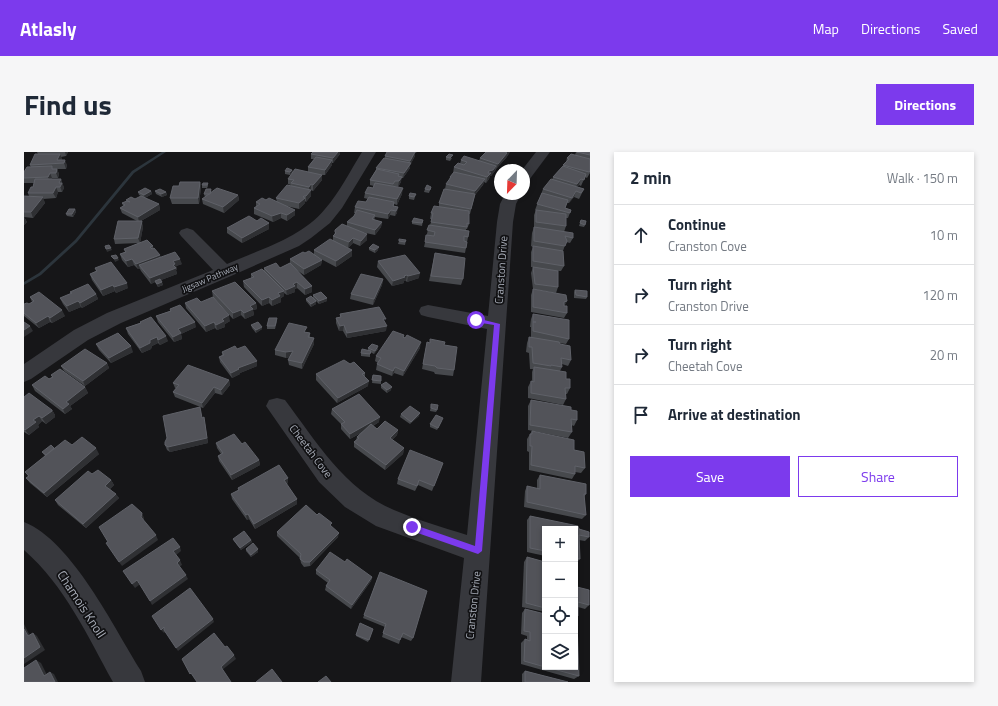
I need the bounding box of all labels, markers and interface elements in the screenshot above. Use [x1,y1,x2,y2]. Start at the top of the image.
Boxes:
text: Atlasly [20,14,77,43]
text: Map [813,18,839,39]
text: Directions [861,18,920,39]
text: Saved [942,18,978,39]
text: Find us [24,83,112,126]
button: Directions [876,84,974,125]
north arrow [494,164,530,200]
text: 2 min [630,165,671,191]
text: Walk · 150 m [887,168,958,188]
text: Continue [668,213,726,236]
icon: ahead [630,224,652,246]
text: 10 m [930,225,958,245]
street label: Cranston Drive [491,235,511,305]
text: Cranston Cove [668,236,747,256]
street label: Jigsaw Pathway [180,260,241,295]
text: Turn right [668,273,732,296]
icon: right [630,284,652,306]
text: 120 m [922,285,958,305]
text: Cranston Drive [668,296,749,316]
route start [467,311,485,329]
text: Turn right [668,333,732,356]
icon: right [630,344,652,366]
text: 20 m [930,345,958,365]
text: Cheetah Cove [668,356,742,376]
text: Arrive at destination [668,403,801,426]
icon: arrive [630,404,652,426]
street label: Cheetah Cove [286,421,337,481]
button: Save [630,456,790,497]
button: Share [798,456,958,497]
route end [403,518,421,536]
map controls [542,526,578,670]
button: + [542,526,578,562]
button: − [542,562,578,598]
street label: Chamois Knoll [53,566,111,642]
street label: Cranston Drive [461,570,485,640]
button: locate [542,598,578,634]
button: layers [542,634,578,670]

